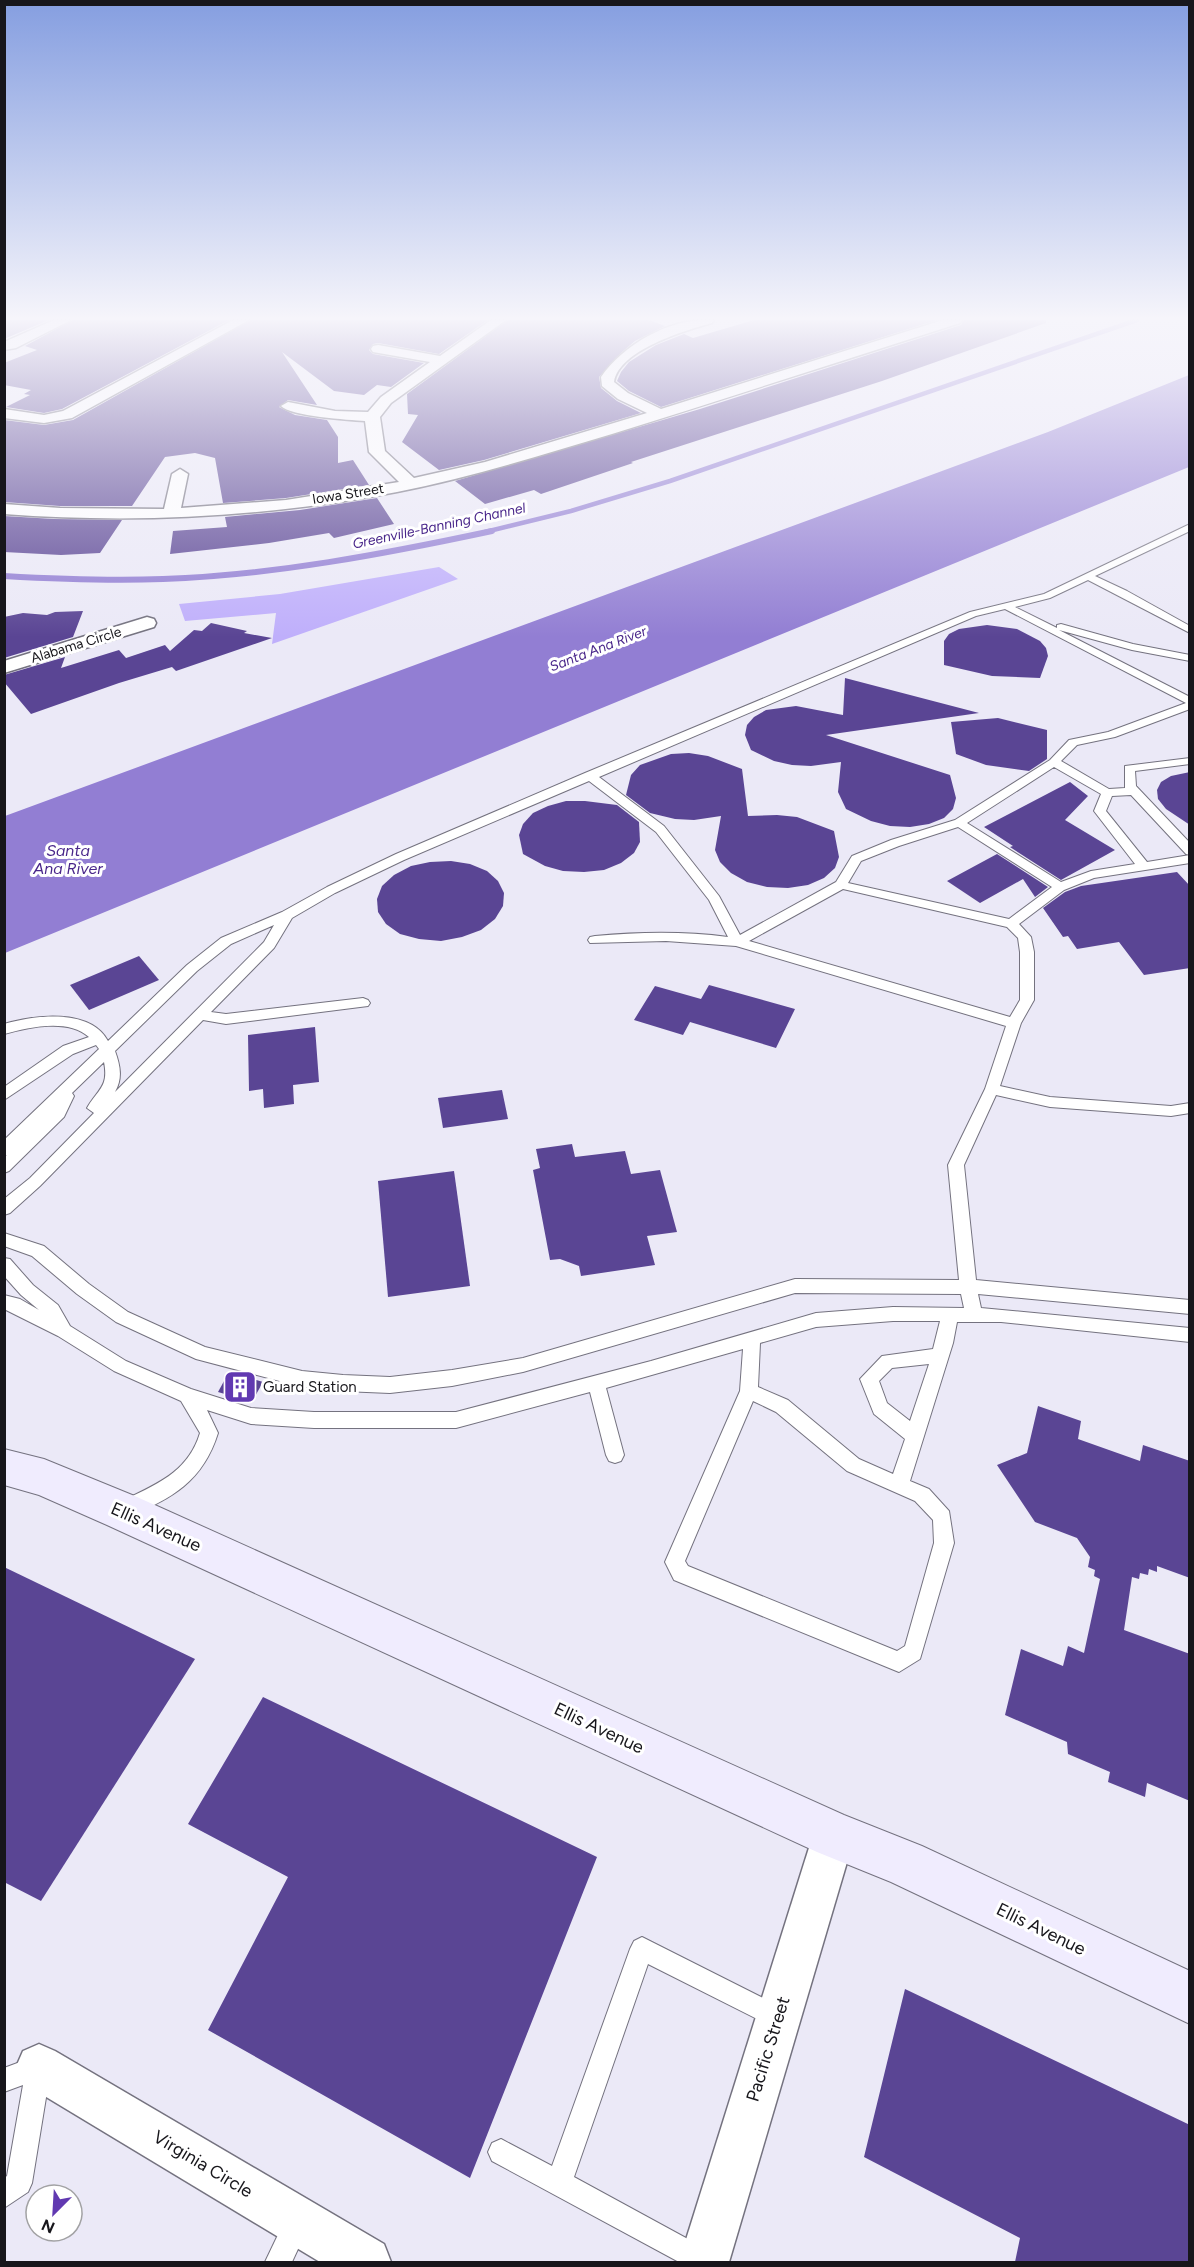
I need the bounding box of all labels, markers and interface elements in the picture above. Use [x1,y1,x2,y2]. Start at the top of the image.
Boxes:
street label: Iowa Street [311,480,385,508]
water label: Greenville-Banning Channel [351,499,528,553]
water label: Santa Ana River [547,622,650,675]
street label: Alabama Circle [29,623,124,667]
water label: Santa Ana River [32,841,103,878]
building icon: Guard Station [222,1369,258,1405]
place label: Guard Station [263,1378,357,1396]
street label: Ellis Avenue [107,1497,205,1557]
street label: Ellis Avenue [551,1698,648,1758]
street label: Ellis Avenue [993,1898,1089,1960]
street label: Pacific Street [742,1994,794,2104]
street label: Virginia Circle [149,2126,257,2202]
north arrow [24,2183,84,2243]
text: N [39,2215,58,2237]

